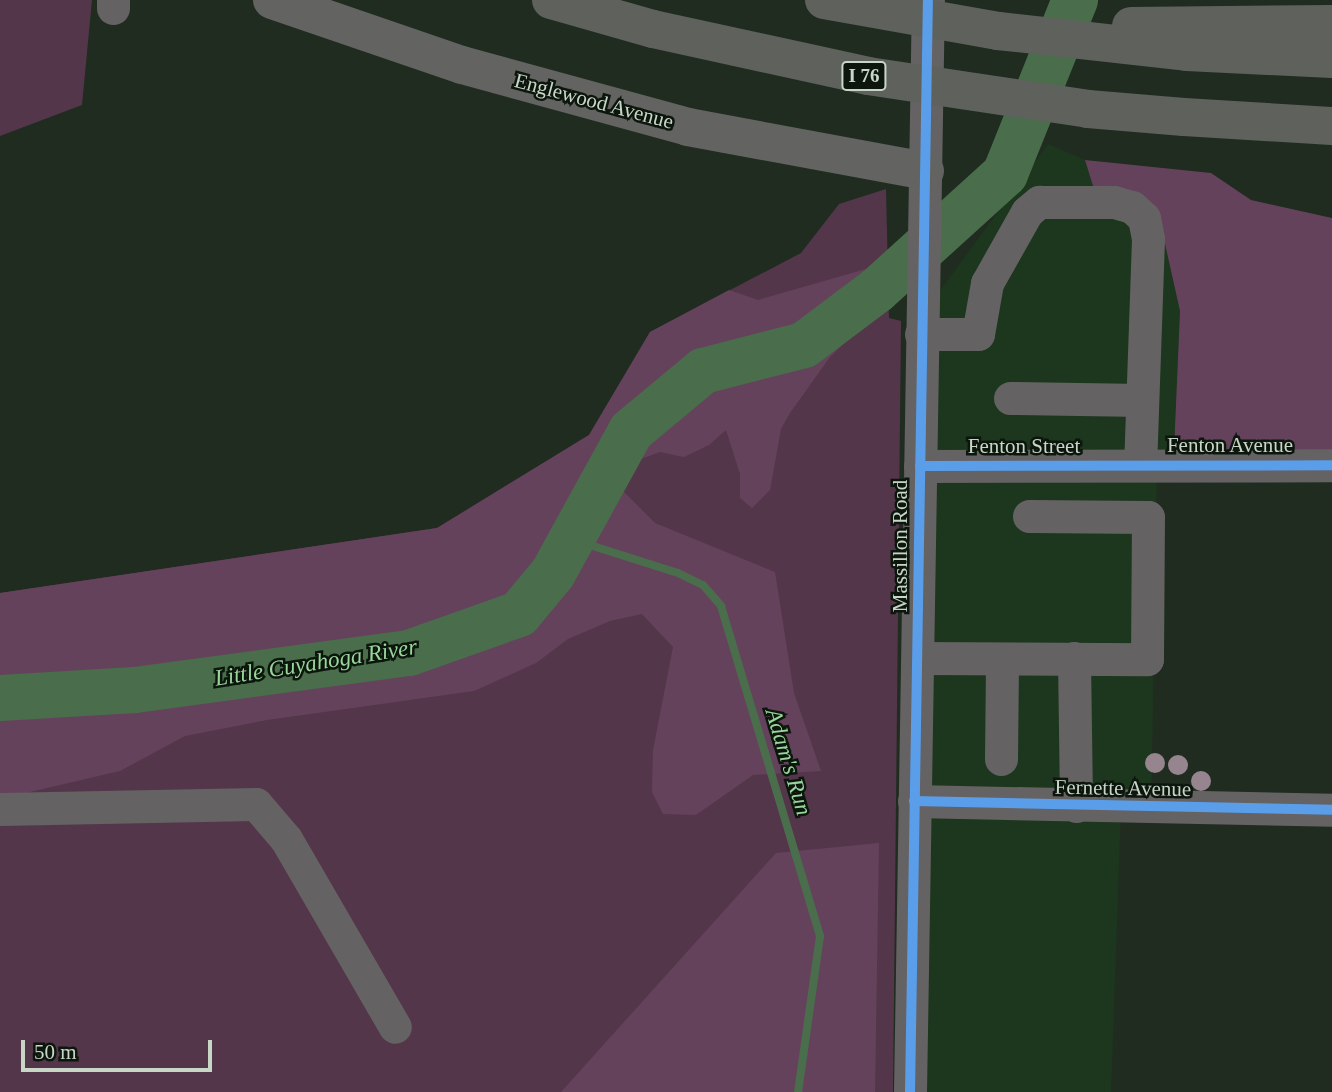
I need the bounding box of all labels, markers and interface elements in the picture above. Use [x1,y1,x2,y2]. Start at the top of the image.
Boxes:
road number: I 76 [841,60,887,92]
street label: Englewood Avenue [511,68,677,134]
street label: Fenton Avenue [1166,432,1294,458]
street label: Fenton Street [968,433,1080,459]
street label: Massillon Road [887,480,913,612]
water label: Little Cuyahoga River [213,633,419,693]
water label: Adam's Run [759,705,817,819]
street label: Fernette Avenue [1054,774,1192,802]
scale bar [24,1026,215,1070]
text: 50 m [34,1040,77,1064]

